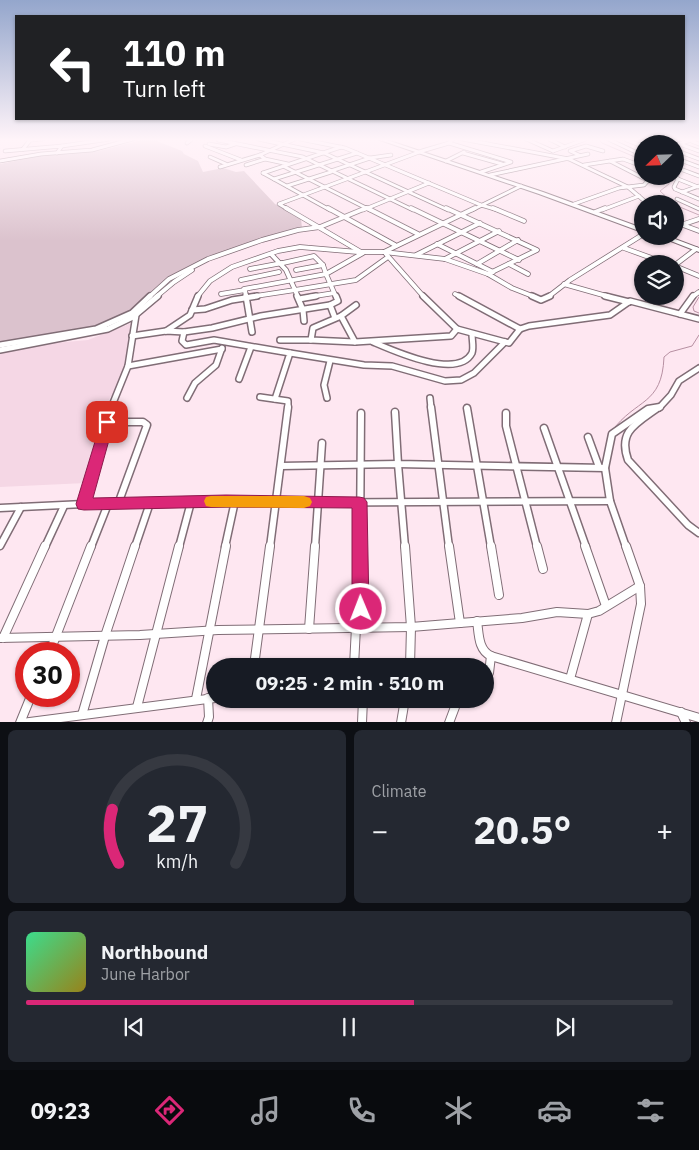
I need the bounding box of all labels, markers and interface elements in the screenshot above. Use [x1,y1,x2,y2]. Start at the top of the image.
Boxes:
text: 110 m [123,30,226,76]
icon: left [40,35,105,100]
text: Turn left [123,74,206,103]
north arrow [634,135,684,185]
map controls [634,135,684,305]
button: sound [634,195,684,245]
button: layers [634,255,684,305]
pin [86,401,128,443]
icon: arrive [93,408,121,436]
position arrow [334,582,386,634]
speed limit sign: 30 [15,642,80,707]
text: 09:25 · 2 min · 510 m [256,671,444,695]
text: Climate [372,781,427,801]
text: 27 [146,789,208,856]
text: 20.5° [473,805,571,854]
text: − [372,812,388,849]
text: + [656,812,673,849]
text: km/h [156,850,198,873]
text: Northbound [101,940,208,964]
text: June Harbor [101,964,190,984]
icon: previous [120,1013,148,1041]
icon: pause [335,1013,363,1041]
icon: next [551,1013,579,1041]
icon: directions [152,1093,187,1128]
icon: music [248,1093,283,1128]
icon: phone [344,1093,379,1128]
icon: climate [441,1093,476,1128]
icon: car [537,1093,572,1128]
icon: filters [633,1093,668,1128]
text: 09:23 [31,1096,91,1125]

